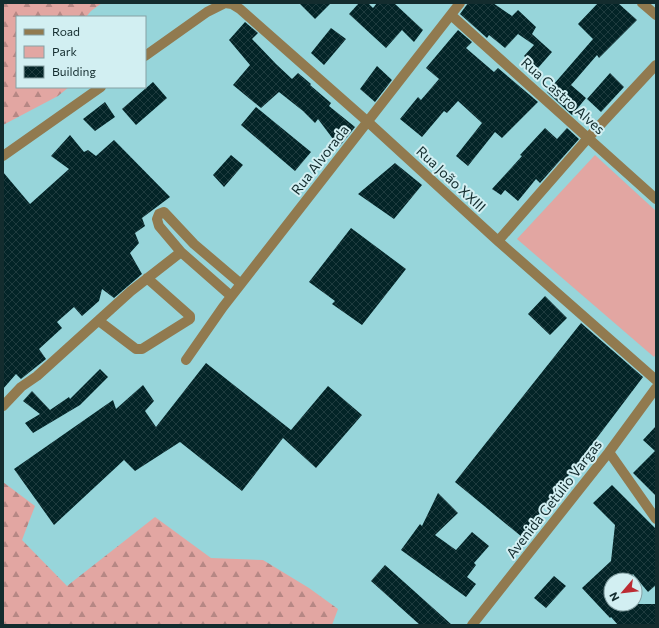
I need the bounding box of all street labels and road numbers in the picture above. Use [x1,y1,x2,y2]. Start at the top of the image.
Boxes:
street label: Rua Castro Alves [518,54,609,138]
street label: Rua Alvorada [287,121,352,198]
street label: Rua João XXIII [413,142,490,215]
street label: Avenida Getúlio Vargas [502,436,605,561]

